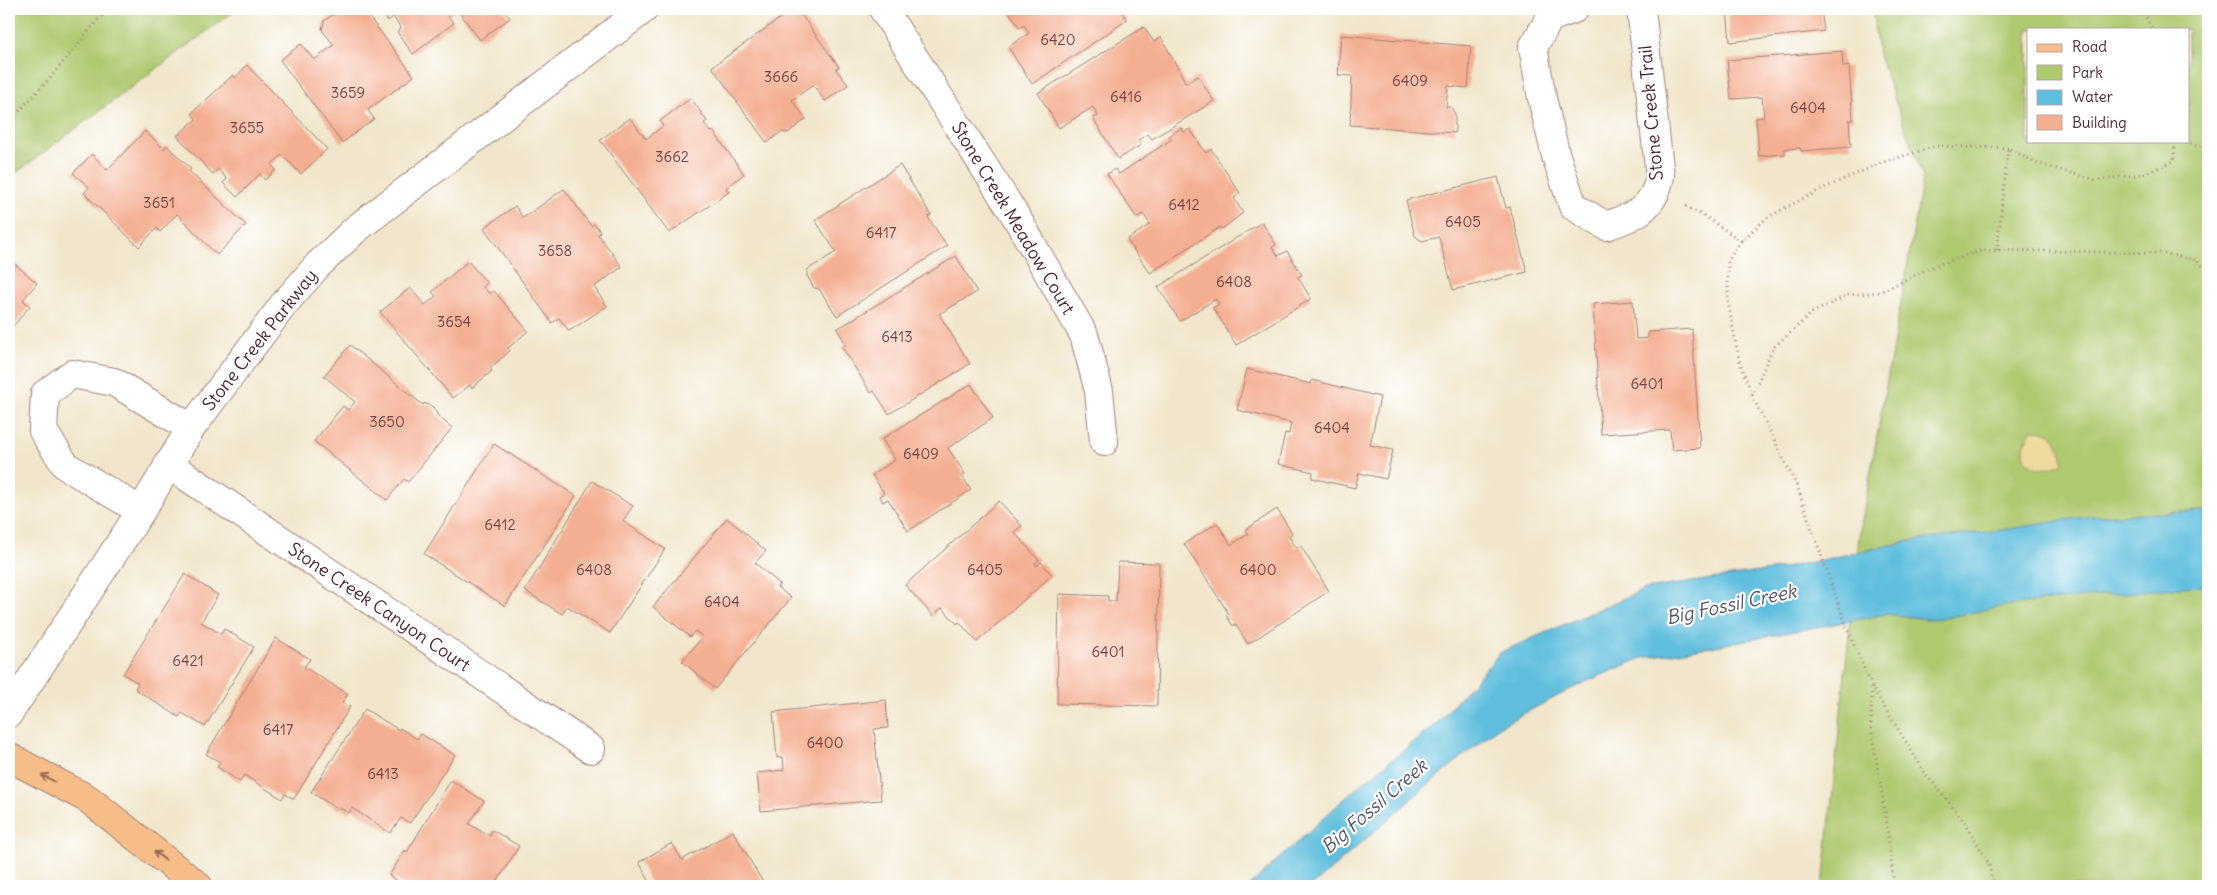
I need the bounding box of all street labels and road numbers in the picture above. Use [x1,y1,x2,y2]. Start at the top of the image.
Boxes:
street label: Stone Creek Trail [1633,45,1668,181]
street label: Stone Creek Meadow Court [947,117,1080,318]
street label: Stone Creek Parkway [197,264,322,415]
street label: Stone Creek Canyon Court [284,537,475,676]

